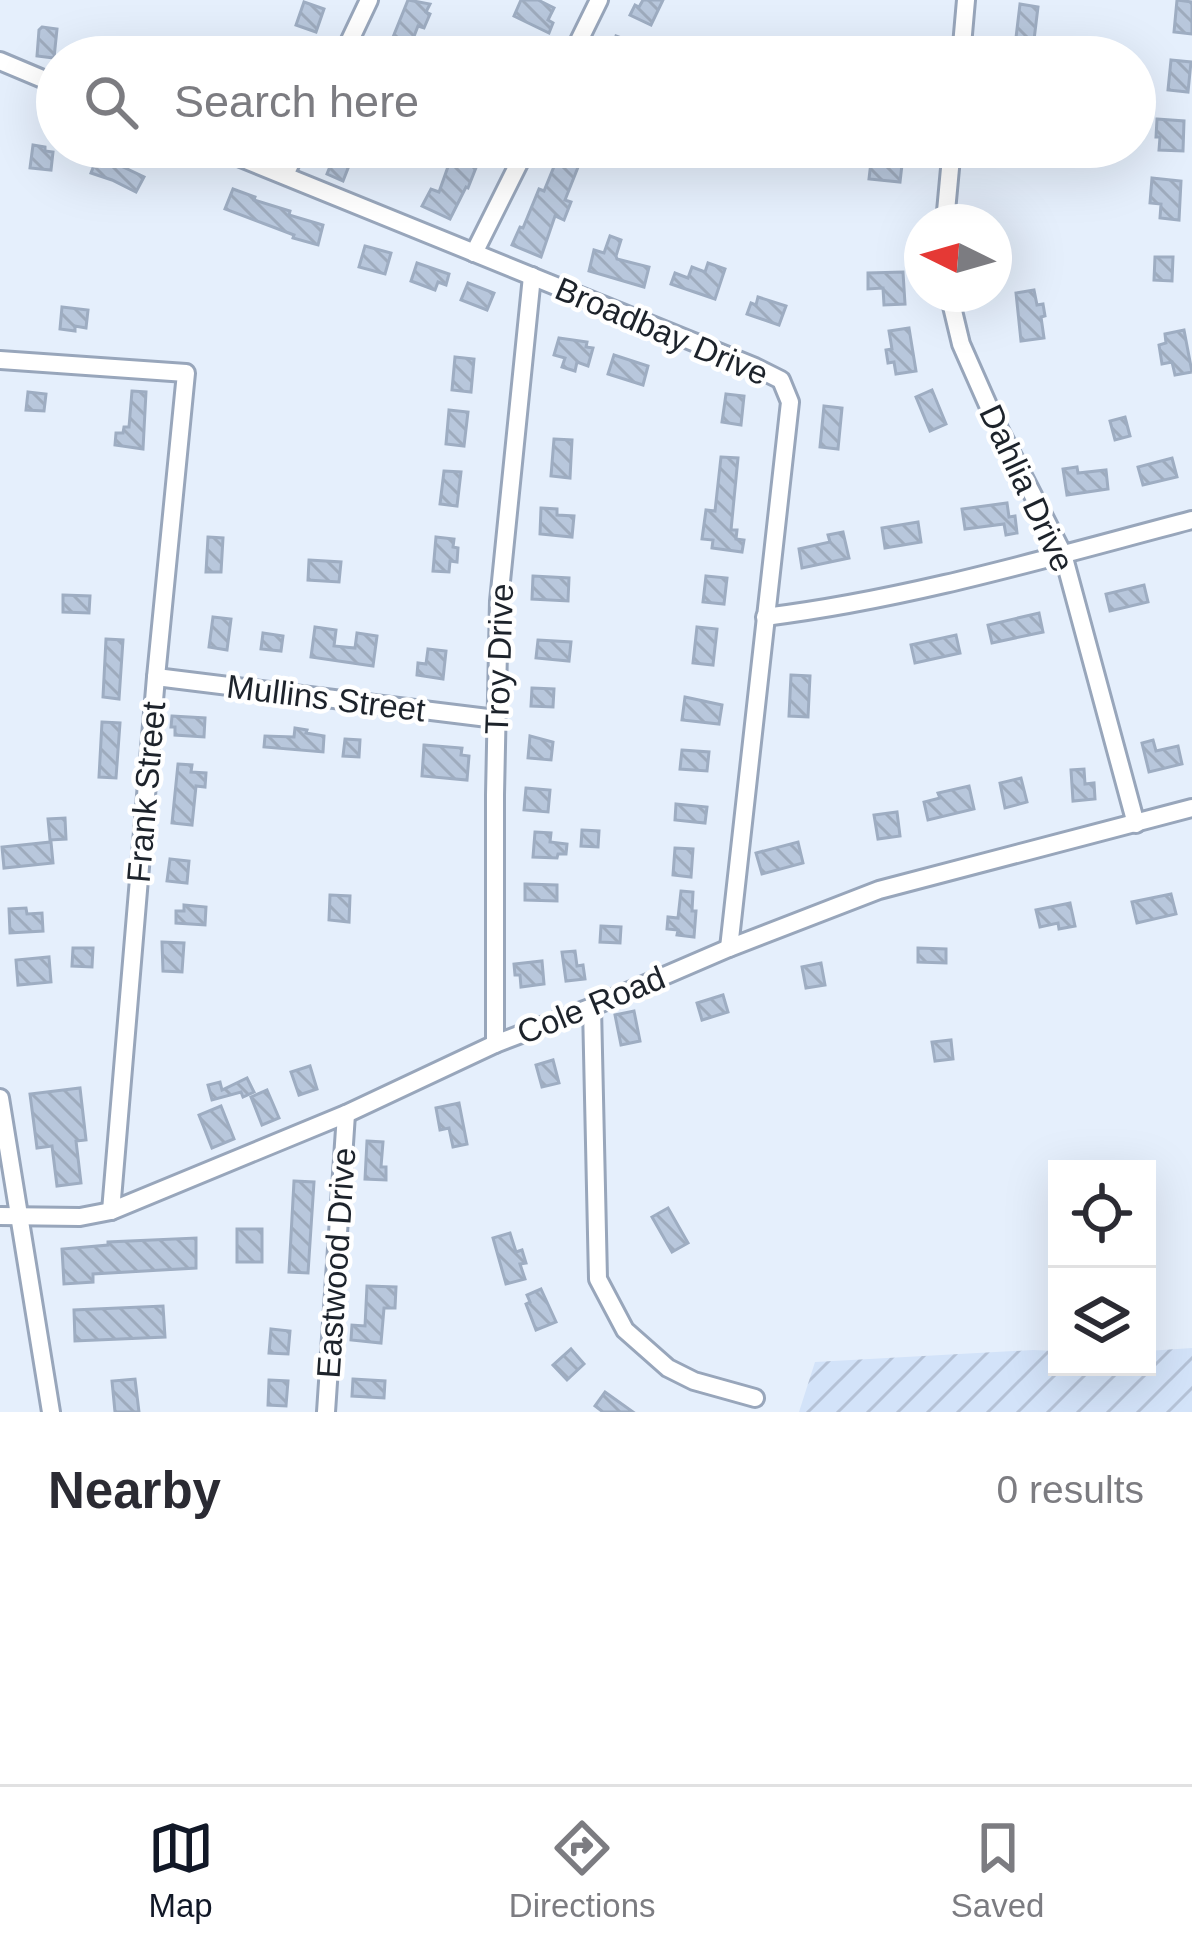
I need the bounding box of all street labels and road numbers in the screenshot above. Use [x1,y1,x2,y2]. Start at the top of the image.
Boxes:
street label: Broadbay Drive [550,270,774,392]
street label: Dahlia Drive [972,399,1082,577]
street label: Troy Drive [478,583,520,735]
street label: Mullins Street [225,667,427,729]
street label: Frank Street [120,700,172,884]
street label: Cole Road [512,959,670,1051]
street label: Eastwood Drive [309,1146,363,1380]

